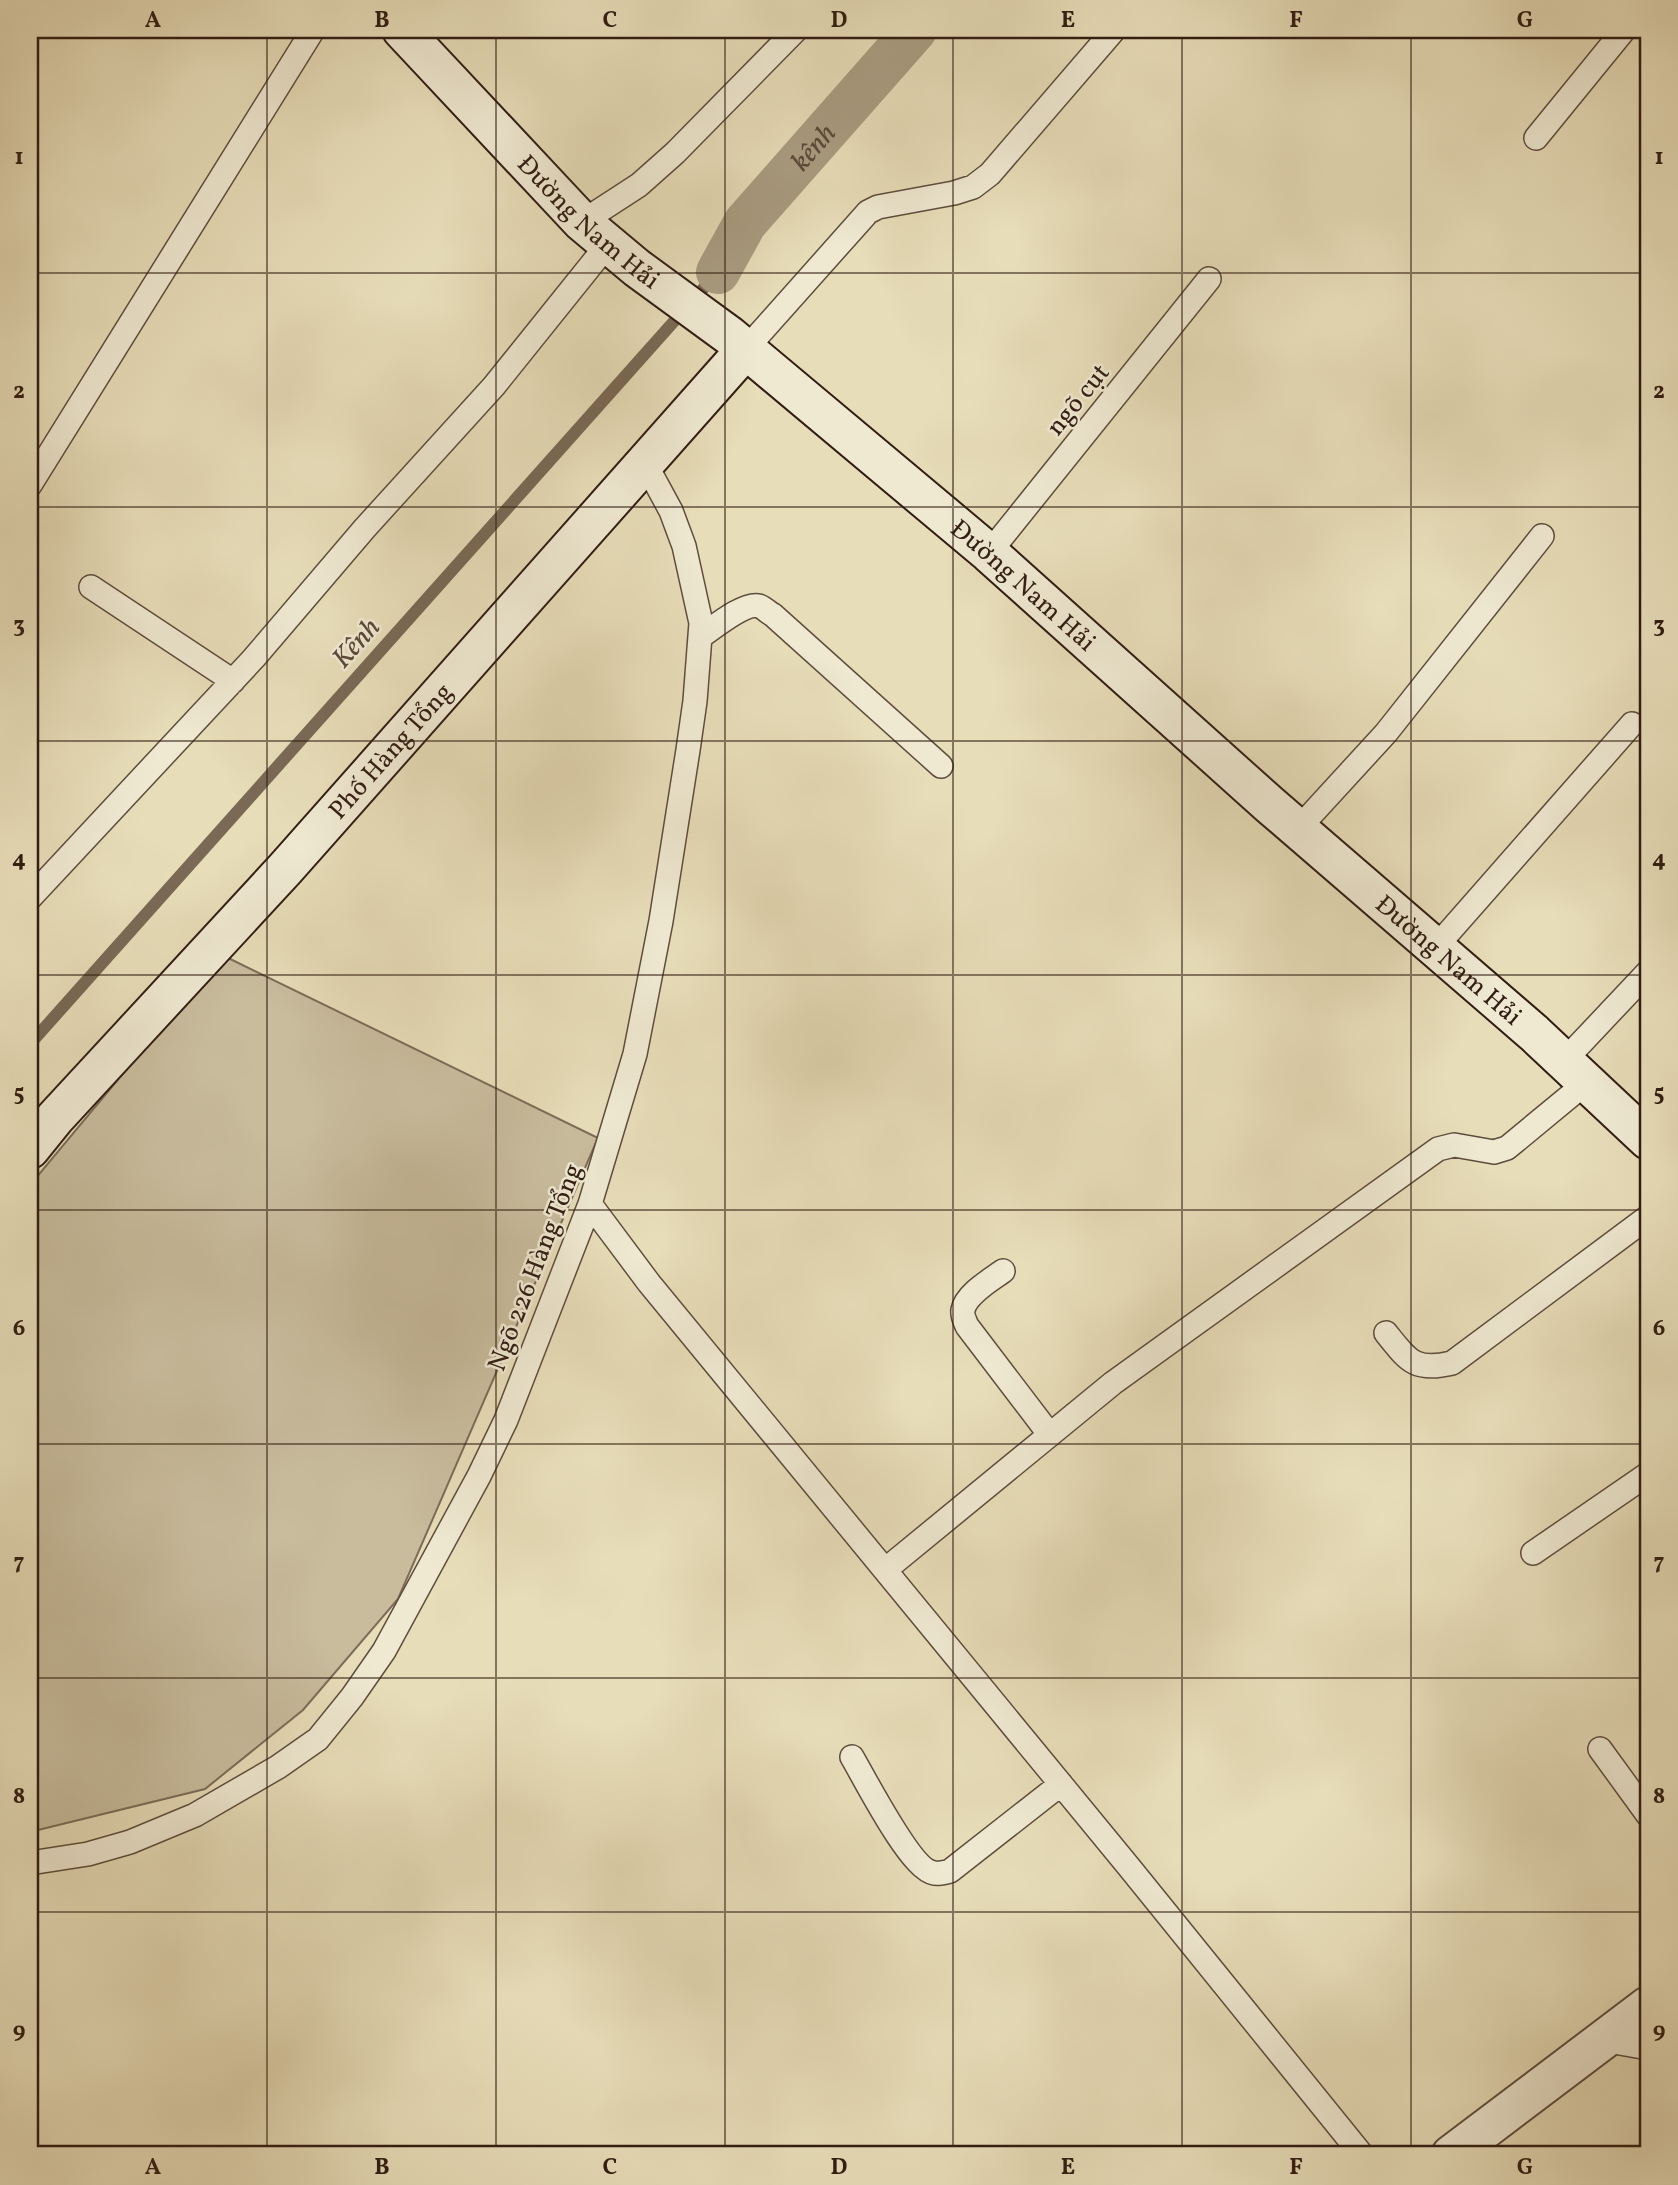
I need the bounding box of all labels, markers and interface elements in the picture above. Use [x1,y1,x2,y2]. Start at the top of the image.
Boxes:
text: A [145,5,161,37]
text: B [374,5,390,37]
text: C [603,5,617,37]
text: D [831,5,848,37]
text: E [1061,5,1075,37]
text: F [1289,5,1303,37]
text: G [1517,5,1533,37]
water label: kênh [783,116,846,180]
text: 1 [14,142,24,174]
text: 1 [1654,142,1664,174]
street label: Đường Nam Hải [508,148,667,299]
street label: ngõ cụt [1038,357,1119,444]
text: 2 [13,376,25,408]
text: 2 [1653,376,1665,408]
street label: Đường Nam Hải [942,512,1103,661]
text: 3 [13,610,25,642]
water label: Kênh [324,610,390,678]
text: 3 [1653,610,1665,642]
street label: Phố Hàng Tổng [321,676,462,828]
text: 4 [12,844,26,876]
text: 4 [1652,844,1666,876]
street label: Đường Nam Hải [1366,887,1529,1035]
text: 5 [13,1078,25,1110]
text: 5 [1653,1078,1665,1110]
street label: Ngõ 226 Hàng Tổng [480,1159,592,1377]
text: 6 [13,1313,25,1345]
text: 6 [1653,1313,1665,1345]
text: 7 [14,1547,25,1579]
text: 7 [1654,1547,1665,1579]
text: 8 [13,1781,25,1813]
text: 8 [1653,1781,1665,1813]
text: 9 [13,2015,25,2047]
text: 9 [1653,2015,1665,2047]
text: A [145,2152,161,2184]
text: B [374,2152,390,2184]
text: C [603,2152,617,2184]
text: D [831,2152,848,2184]
text: E [1061,2152,1075,2184]
text: F [1289,2152,1303,2184]
text: G [1517,2152,1533,2184]

